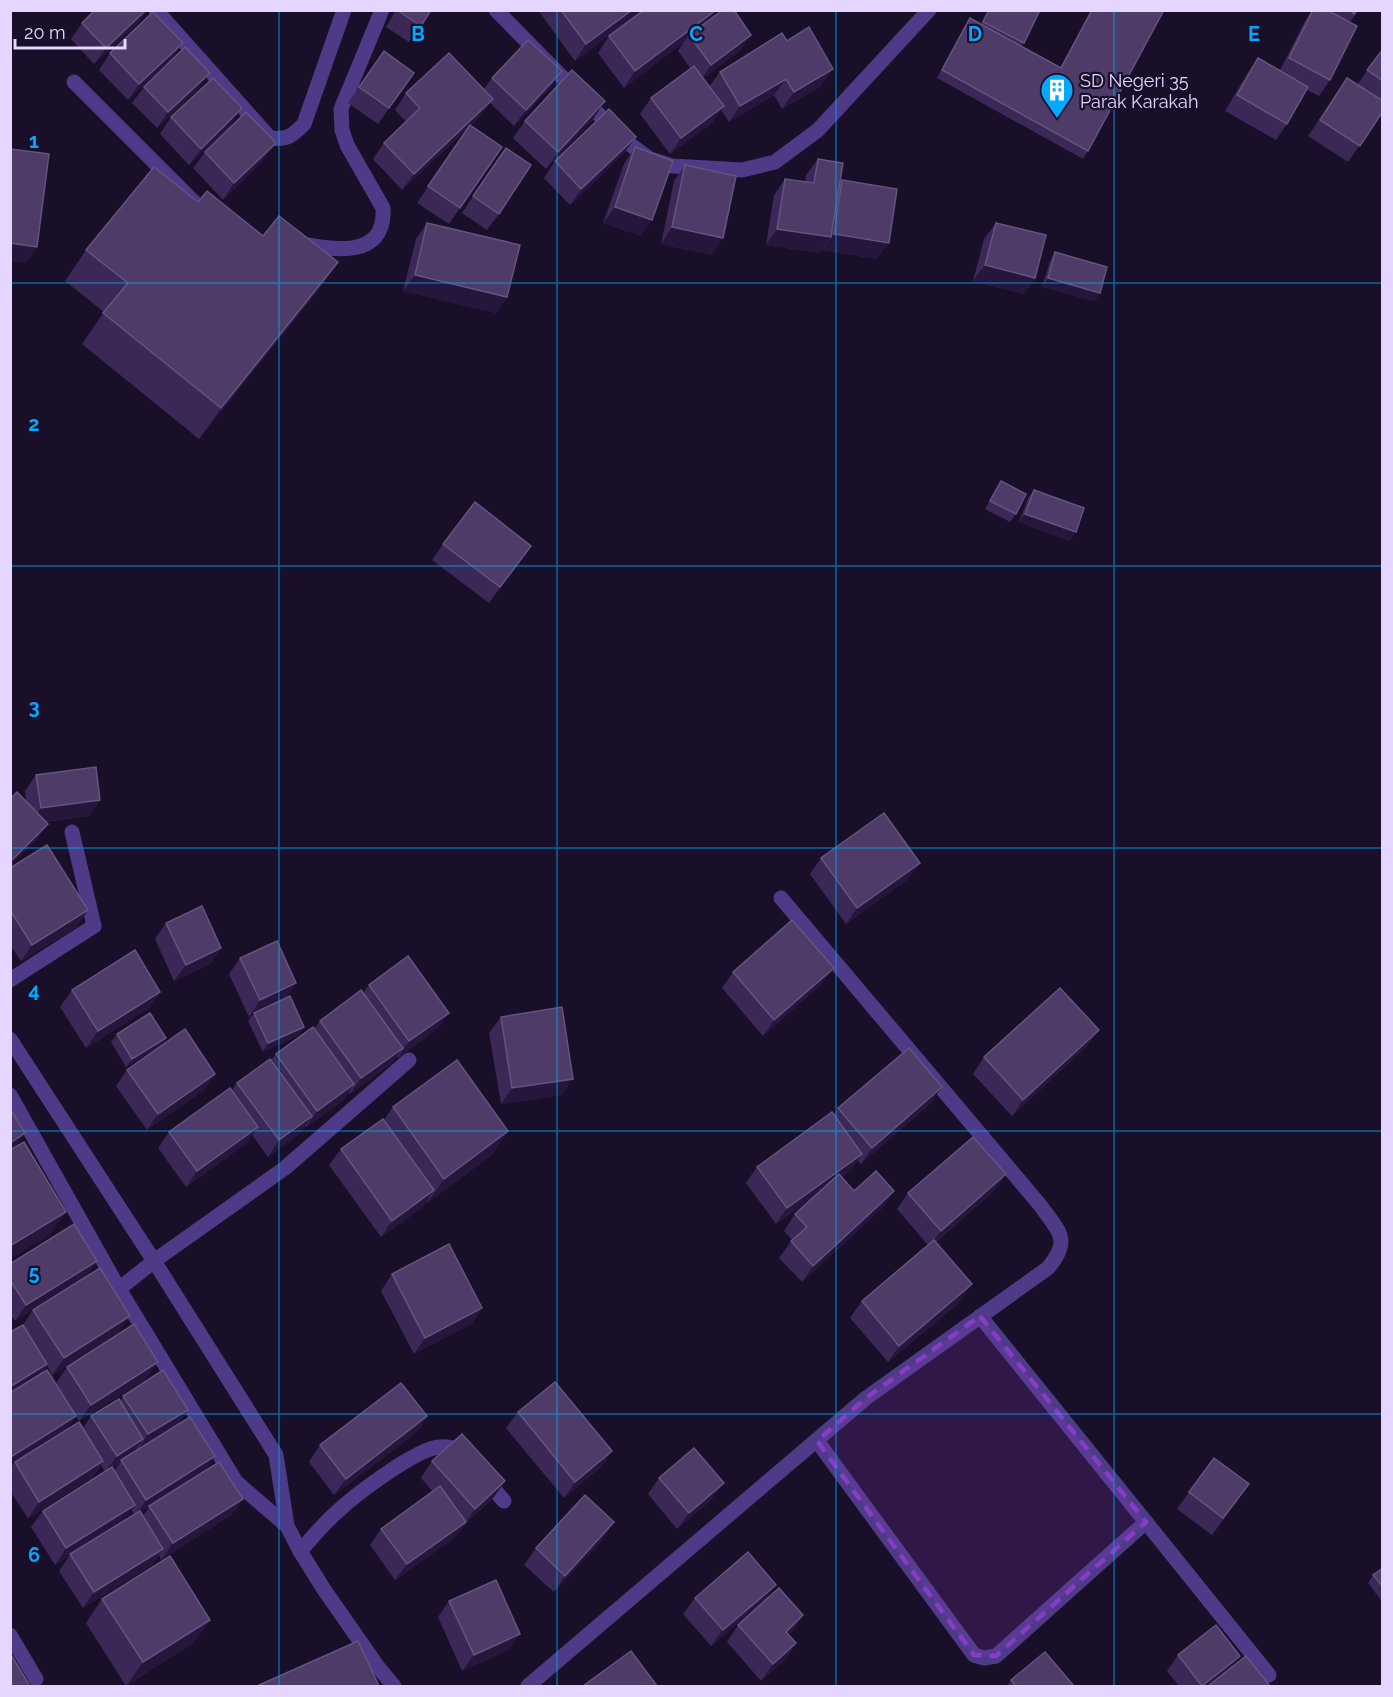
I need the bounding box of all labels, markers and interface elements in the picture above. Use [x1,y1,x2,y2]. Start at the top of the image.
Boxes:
scale bar [15,12,124,50]
text: 20 m [24,22,66,43]
text: B [411,22,425,46]
text: C [689,22,703,46]
text: D [968,22,982,46]
text: E [1248,22,1260,46]
place label: SD Negeri 35 Parak Karakah [1080,70,1198,112]
building icon: SD Negeri 35 Parak Karakah [1039,72,1075,119]
text: 1 [29,129,39,153]
text: 2 [28,412,40,436]
text: 3 [28,695,40,719]
text: 4 [28,978,40,1002]
text: 5 [28,1261,40,1285]
text: 6 [28,1543,40,1567]

